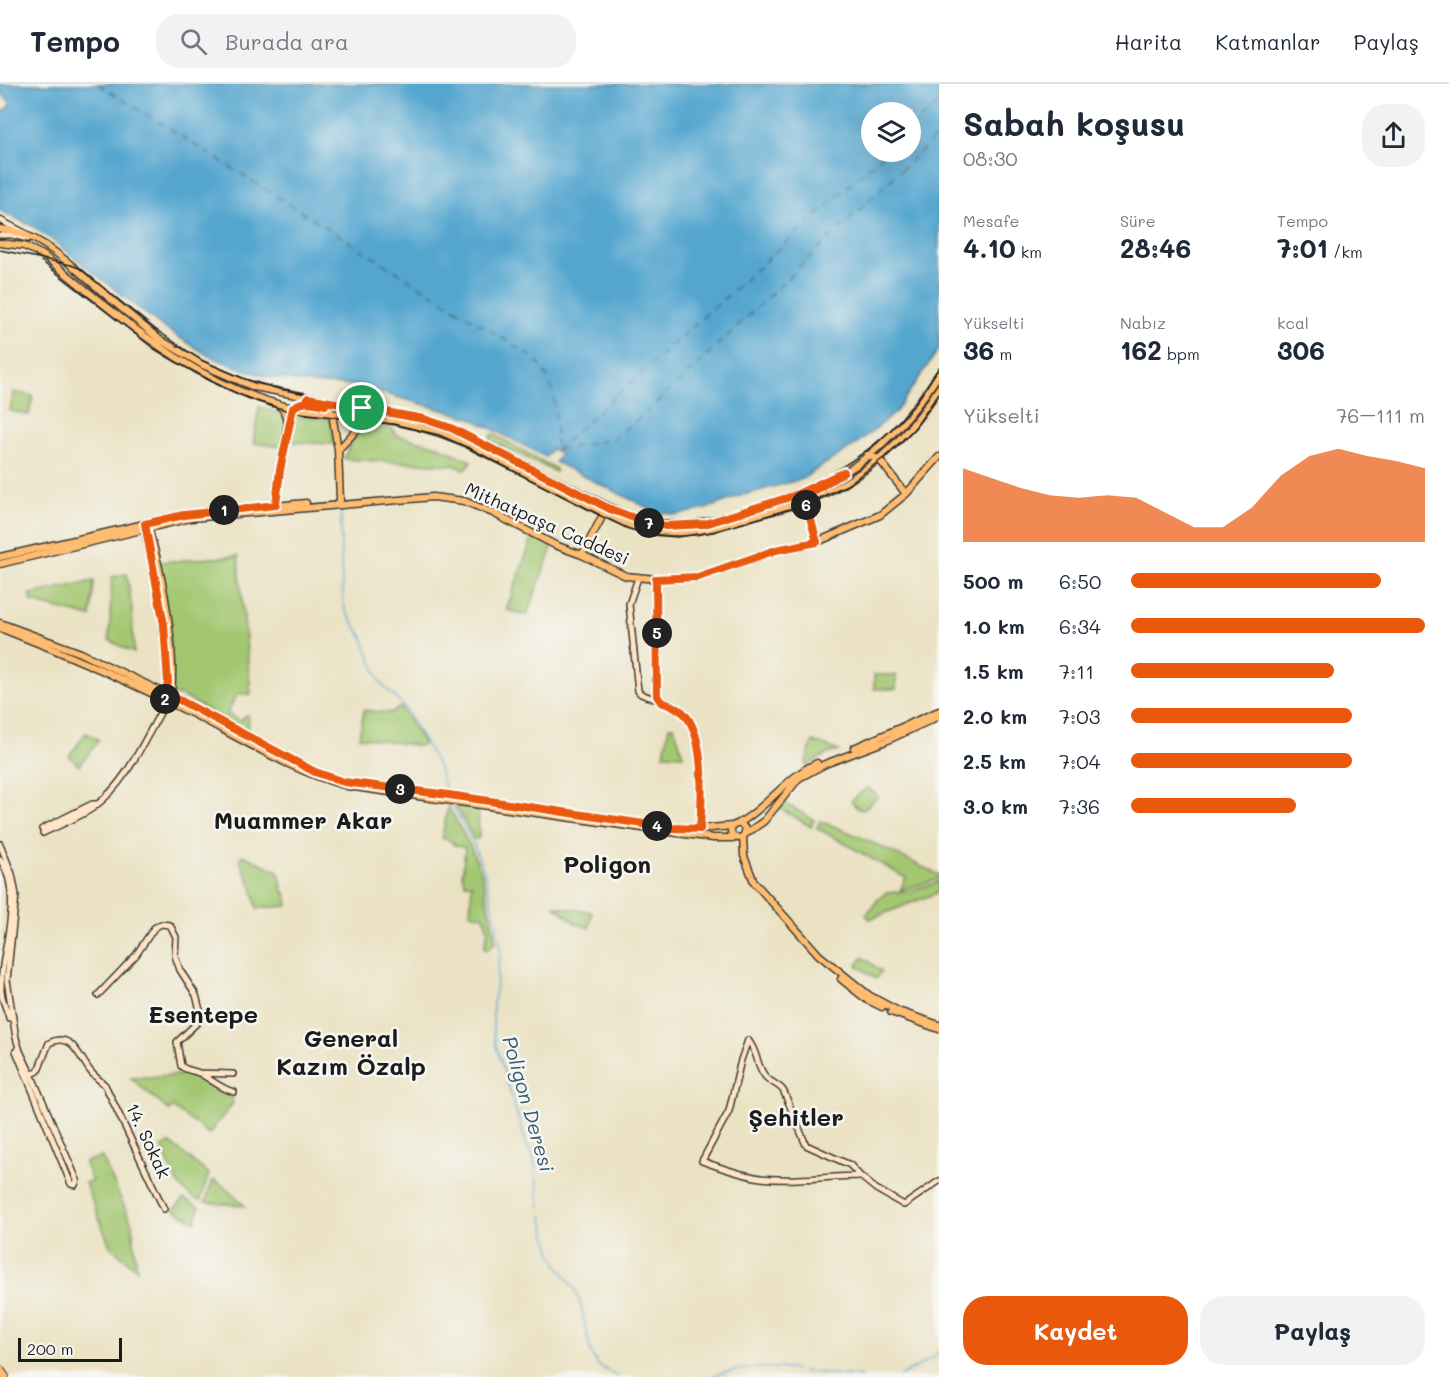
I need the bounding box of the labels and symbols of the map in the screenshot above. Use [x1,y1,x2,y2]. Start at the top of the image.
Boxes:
pin [336,382,387,433]
street label: Mithatpaşa Caddesi [461,476,633,570]
pin: 6 [791,490,821,520]
pin: 1 [209,495,239,525]
pin: 7 [634,508,664,538]
pin: 5 [642,618,672,648]
pin: 2 [150,684,180,714]
pin: 3 [385,774,415,804]
district label: Muammer Akar [214,804,392,835]
pin: 4 [642,811,672,841]
district label: Poligon [563,848,651,879]
district label: Esentepe [148,998,258,1029]
district label: General Kazım Özalp [276,1022,426,1081]
water label: Poligon Deresi [497,1033,561,1176]
street label: 14. Sokak [121,1099,177,1182]
district label: Şehitler [748,1101,844,1132]
scale bar [18,1335,122,1362]

